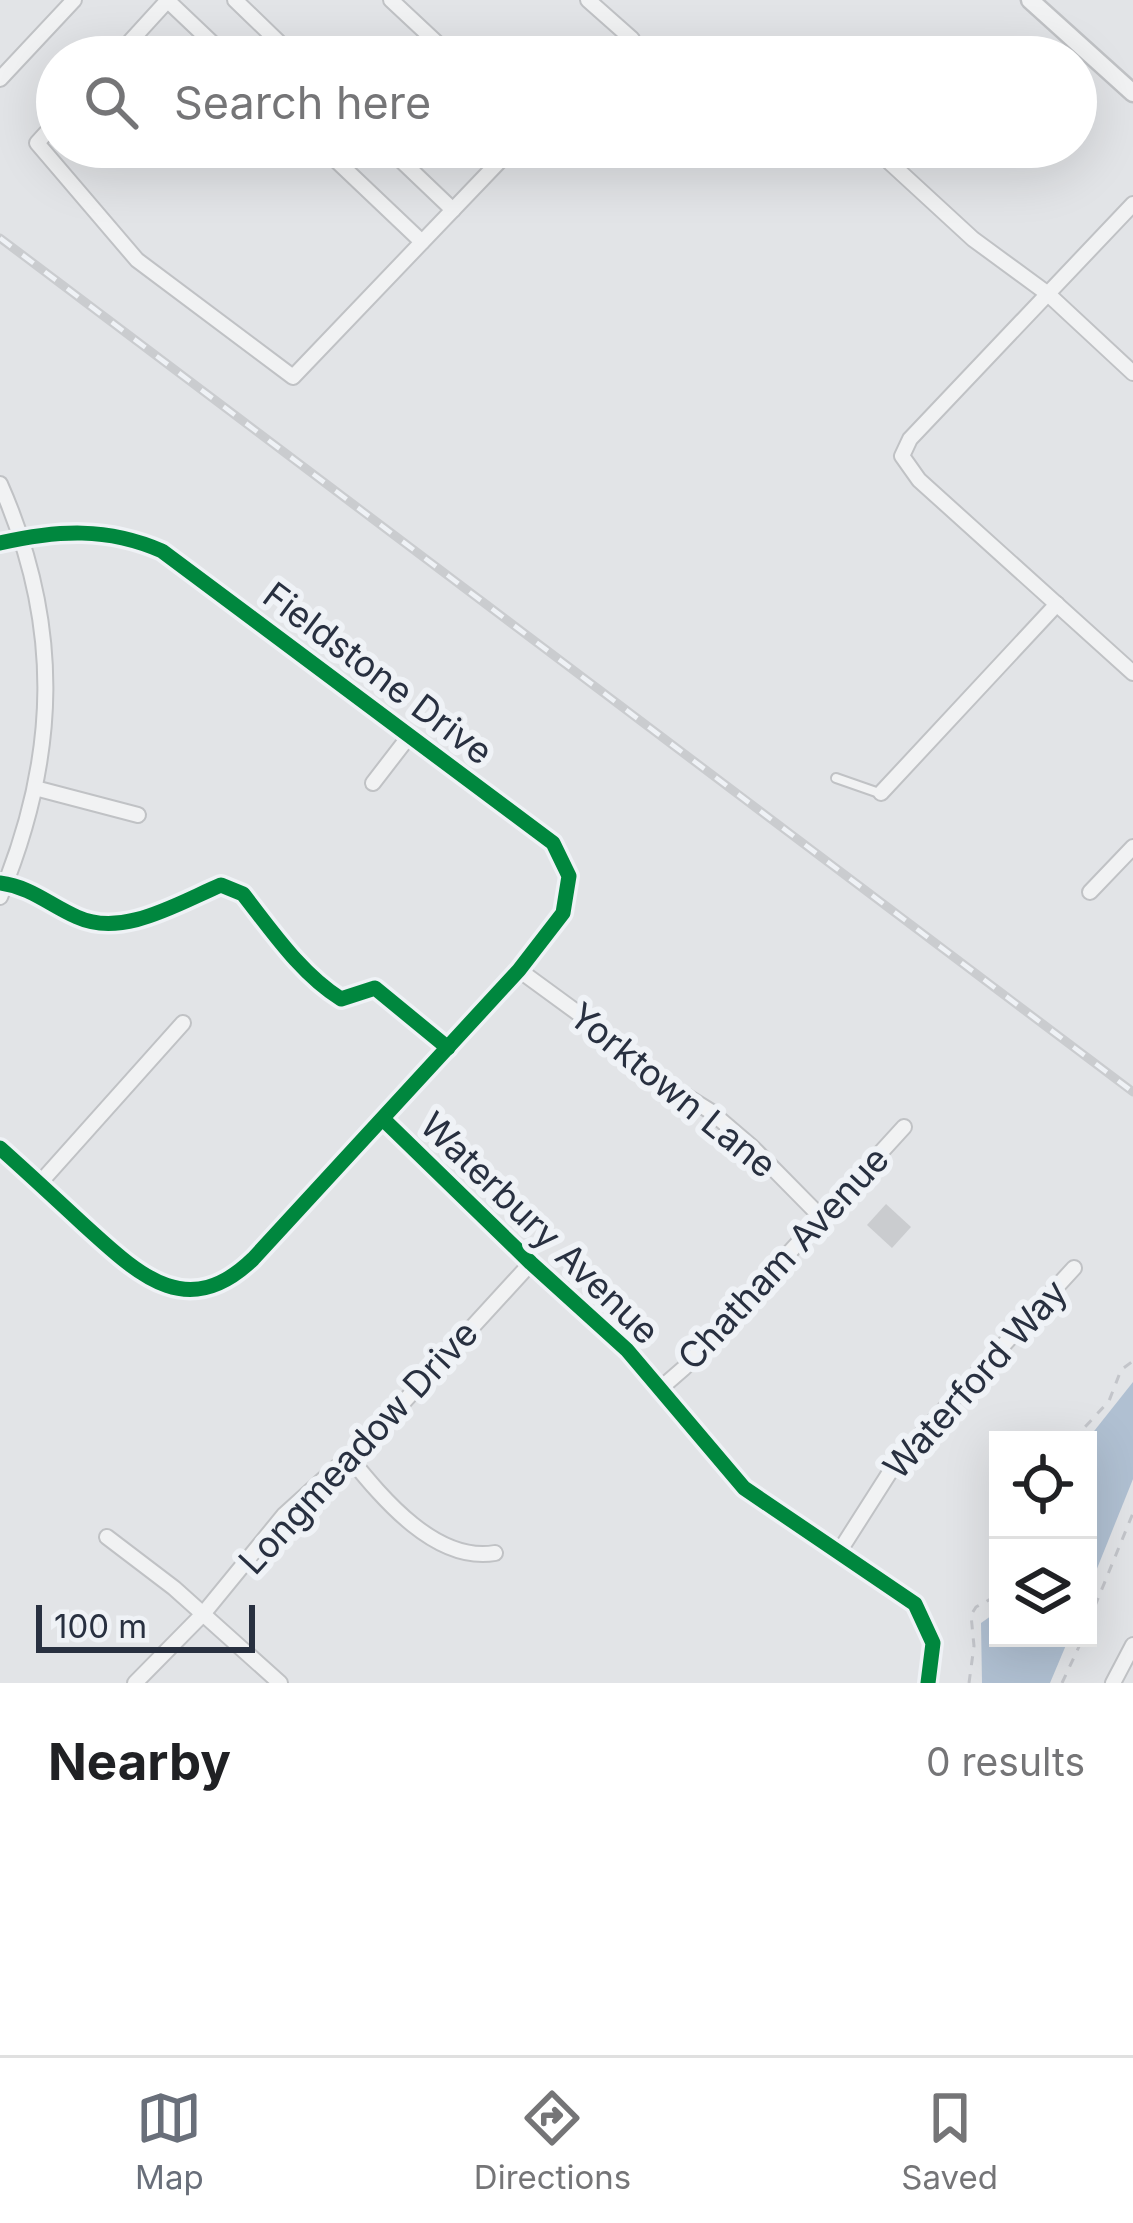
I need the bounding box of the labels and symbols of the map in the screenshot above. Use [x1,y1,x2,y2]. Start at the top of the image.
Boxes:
street label: Fieldstone Drive [255,573,501,773]
street label: Yorktown Lane [561,993,785,1187]
street label: Waterbury Avenue [412,1103,668,1353]
street label: Chatham Avenue [668,1137,898,1379]
street label: Waterford Way [874,1270,1076,1488]
street label: Longmeadow Drive [229,1311,487,1583]
scale bar [36,1599,255,1652]

